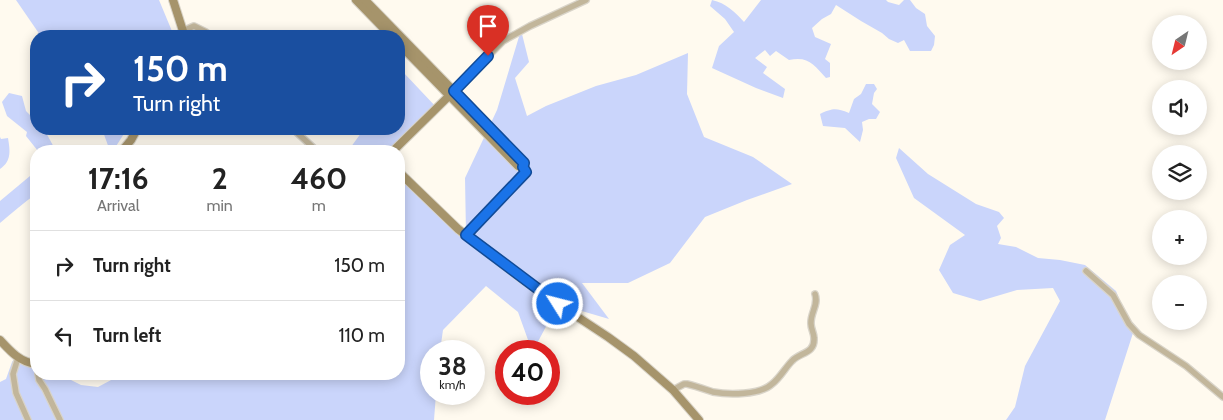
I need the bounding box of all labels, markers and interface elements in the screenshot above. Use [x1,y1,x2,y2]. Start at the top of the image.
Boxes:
pin [467,5,509,56]
icon: arrive [474,12,502,40]
north arrow [1152,15,1208,70]
map controls [1152,15,1207,330]
text: 150 m [133,47,228,90]
icon: right [50,50,115,115]
button: sound [1152,80,1207,135]
text: Turn right [133,90,220,117]
button: layers [1152,145,1207,200]
text: 17:16 [88,160,149,197]
text: 2 [212,160,228,197]
text: 460 [291,160,347,197]
text: Arrival [97,196,140,215]
text: min [206,196,233,215]
text: m [312,196,326,215]
button: + [1152,210,1207,265]
icon: right [50,252,78,280]
text: Turn right [93,254,171,277]
text: 150 m [334,254,385,277]
button: − [1152,275,1207,330]
position arrow [531,277,583,329]
icon: left [50,322,78,350]
text: Turn left [93,324,161,347]
text: 110 m [338,324,385,347]
speed limit sign: 40 [495,340,560,405]
text: 38 [438,351,467,381]
text: km/h [439,377,466,392]

